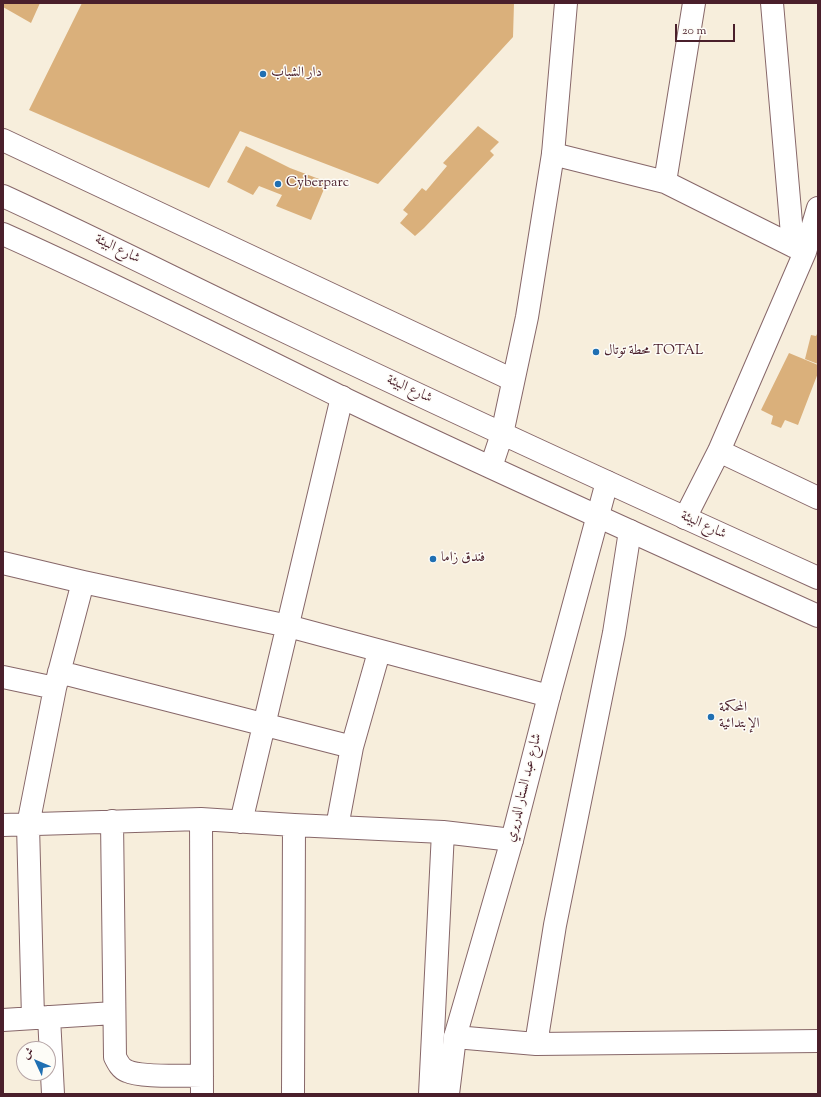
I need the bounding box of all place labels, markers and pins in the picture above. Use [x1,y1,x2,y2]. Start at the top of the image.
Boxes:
place label: دار الشباب [271,66,322,82]
marker: دار الشباب [258,69,268,79]
place label: Cyberparc [286,176,349,192]
marker: Cyberparc [273,179,283,189]
place label: محطة توتال TOTAL [604,344,703,360]
marker: محطة توتال TOTAL [591,347,601,357]
place label: فندق زاما [441,551,485,567]
marker: فندق زاما [428,554,438,564]
place label: المحكمة الإبتدائية [719,701,760,734]
marker: المحكمة الإبتدائية [706,712,716,722]

